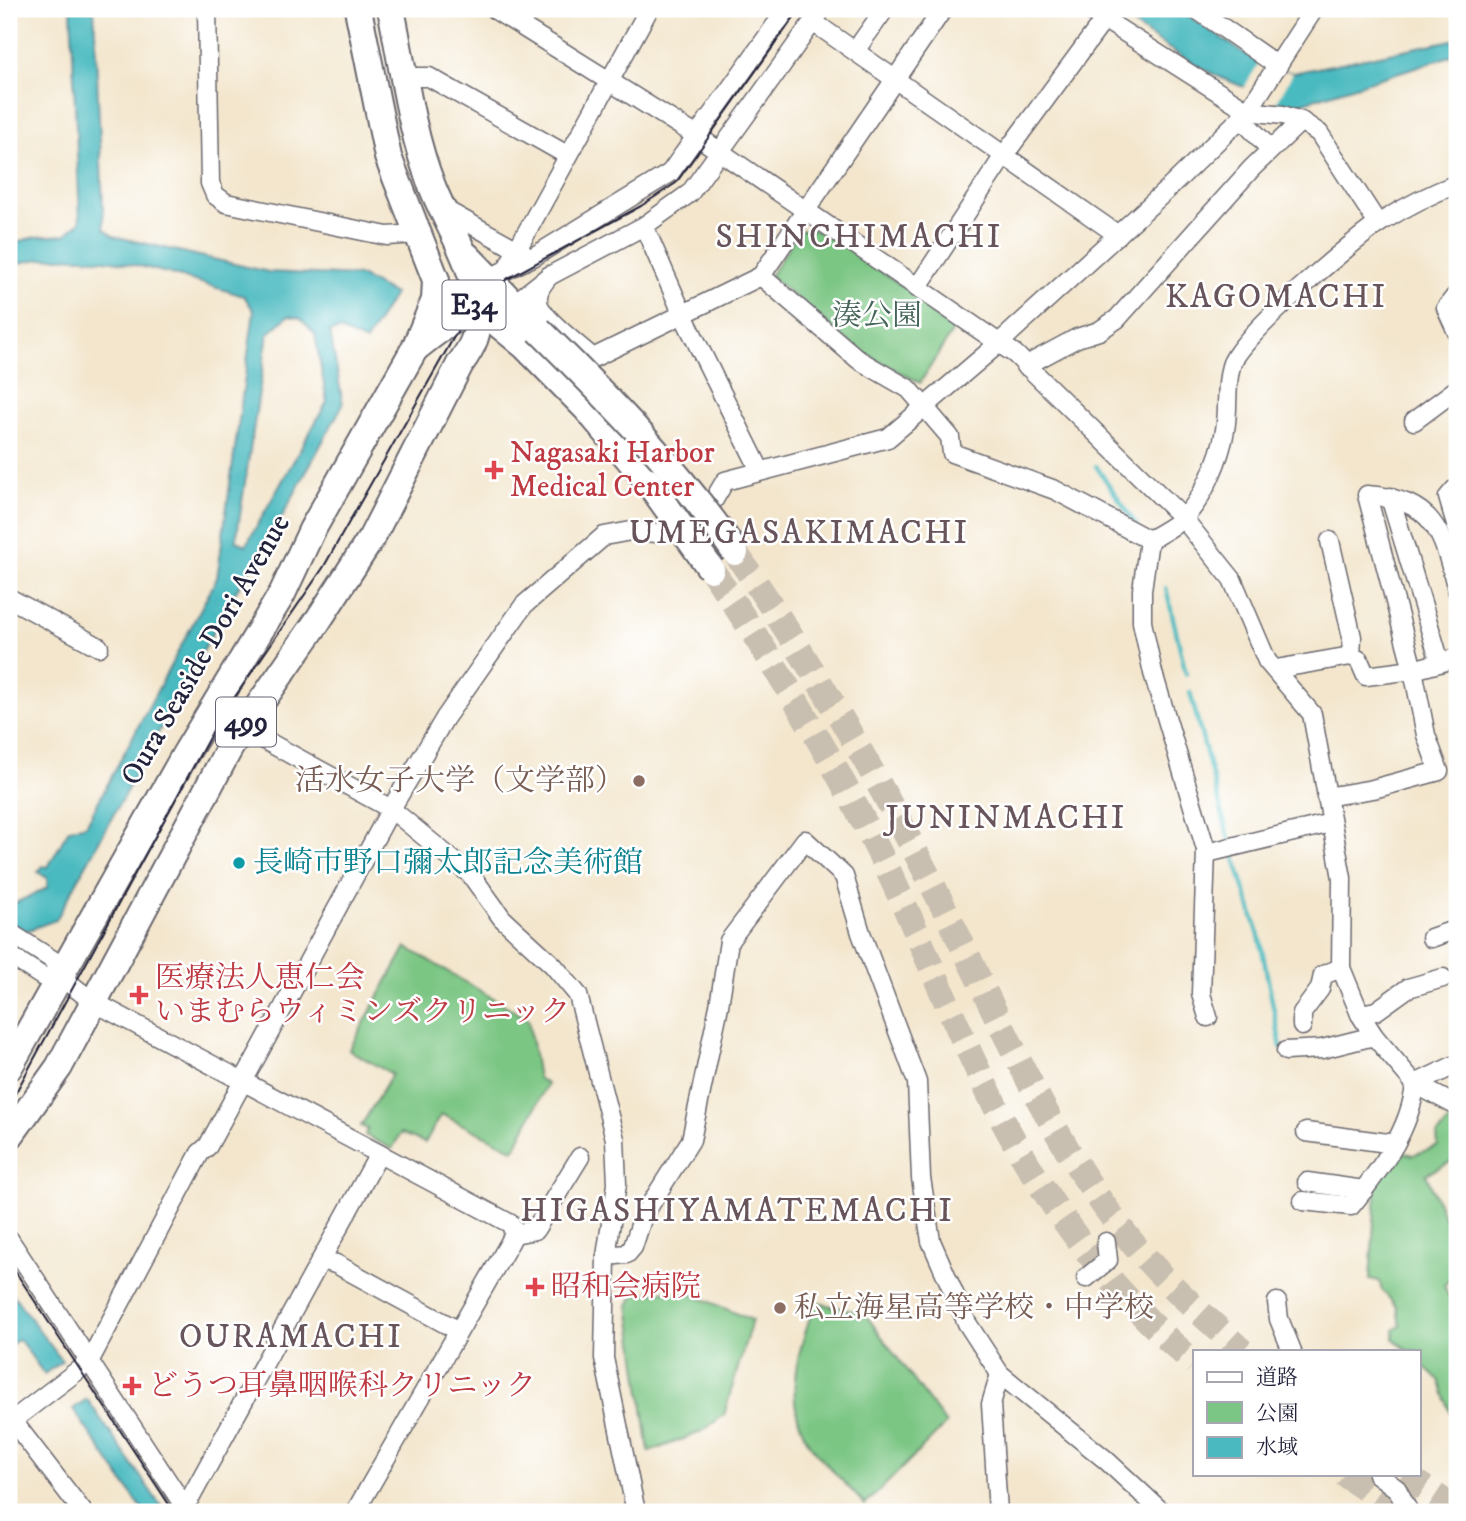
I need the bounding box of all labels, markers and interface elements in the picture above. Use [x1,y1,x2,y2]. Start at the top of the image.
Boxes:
district label: SHINCHIMACHI [716,217,1002,258]
district label: KAGOMACHI [1165,277,1387,318]
road number: E34 [442,280,505,330]
park label: 湊公園 [832,298,922,335]
place label: Nagasaki Harbor Medical Center [510,435,715,506]
marker: Nagasaki Harbor Medical Center [484,460,504,480]
street label: Oura Seaside Dori Avenue [113,508,299,792]
district label: UMEGASAKIMACHI [629,513,969,554]
road number: 499 [216,698,276,746]
place label: 活水女子大学（文学部） [295,763,625,800]
marker: 活水女子大学（文学部） [631,773,647,789]
district label: JUNINMACHI [883,798,1126,839]
place label: 長崎市野口彌太郎記念美術館 [253,845,643,882]
marker: 長崎市野口彌太郎記念美術館 [231,855,247,871]
place label: 医療法人恵仁会 いまむらウィミンズクリニック [155,960,571,1031]
marker: 医療法人恵仁会 いまむらウィミンズクリニック [129,985,149,1005]
district label: HIGASHIYAMATEMACHI [520,1191,954,1232]
place label: 昭和会病院 [551,1269,701,1306]
marker: 昭和会病院 [525,1277,545,1297]
place label: 私立海星高等学校・中学校 [794,1290,1154,1327]
marker: 私立海星高等学校・中学校 [772,1300,788,1316]
district label: OURAMACHI [179,1317,403,1358]
legend [1193,1350,1420,1476]
text: 道路 [1256,1365,1298,1391]
place label: どうつ耳鼻咽喉科クリニック [148,1368,536,1405]
marker: どうつ耳鼻咽喉科クリニック [122,1376,142,1396]
text: 公園 [1256,1401,1298,1427]
text: 水域 [1256,1435,1298,1461]

